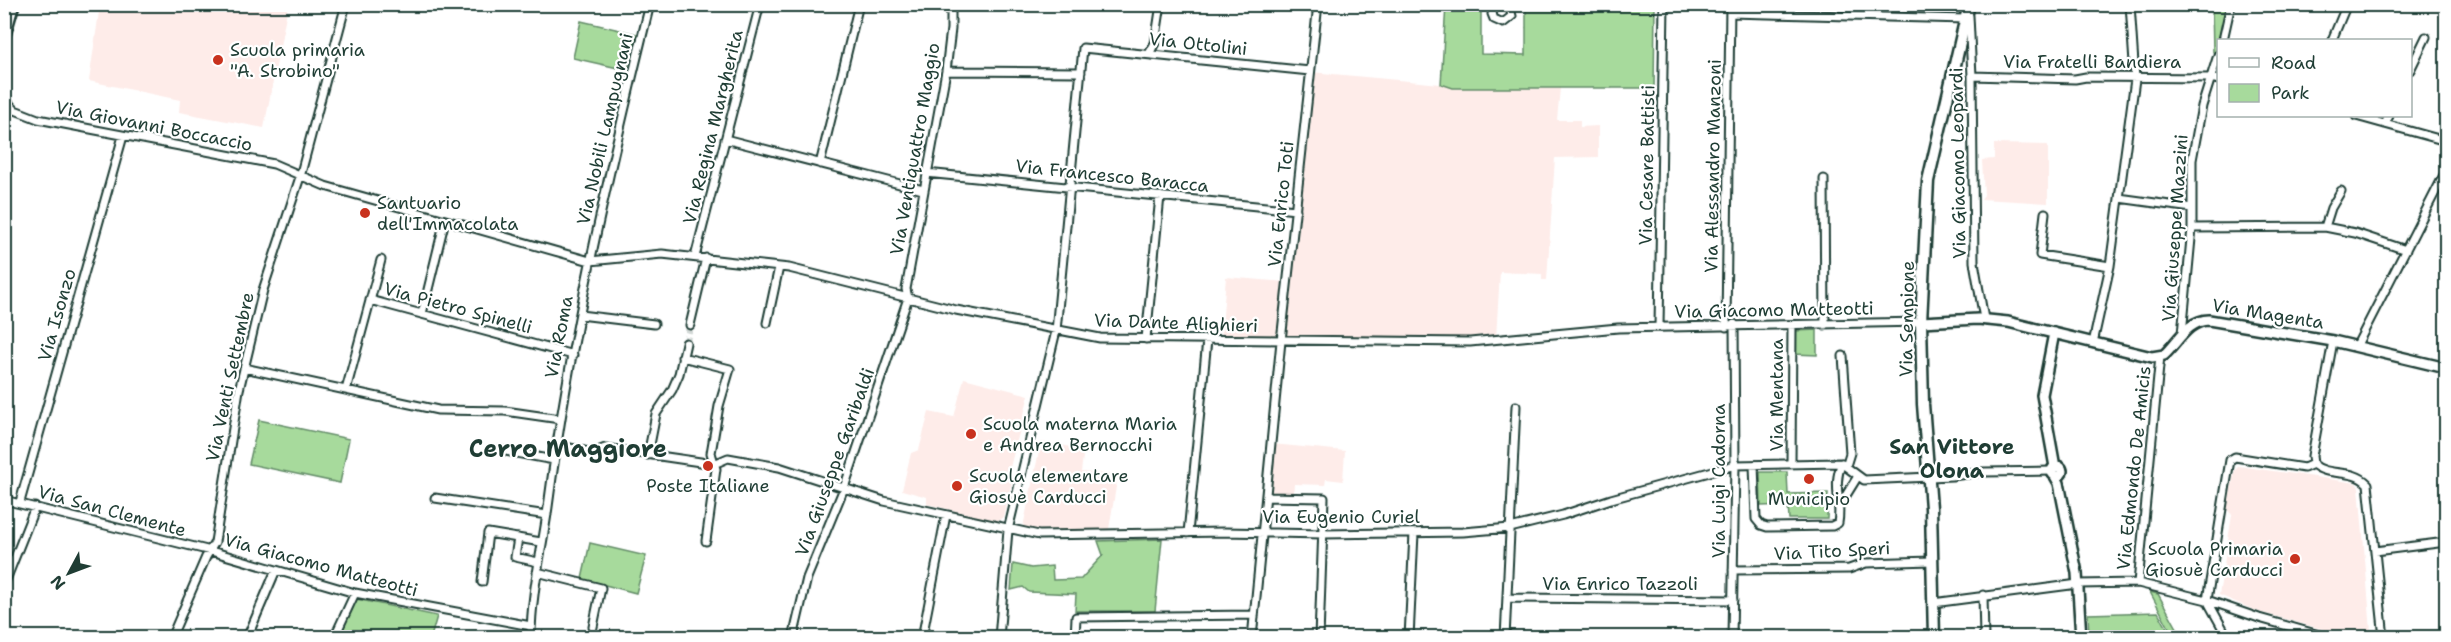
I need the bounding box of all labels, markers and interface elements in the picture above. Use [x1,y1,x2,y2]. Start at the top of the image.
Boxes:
street label: Via Regina Margherita [677,27,749,227]
street label: Via Ottolini [1147,27,1249,61]
street label: Via Nobili Lampugnani [571,31,639,227]
place label: Scuola primaria "A. Strobino" [230,38,365,83]
legend [2217,39,2412,117]
street label: Via Ventiquattro Maggio [884,41,946,257]
street label: Via Fratelli Bandiera [2003,50,2181,74]
text: Road [2271,51,2316,75]
marker: Scuola primaria "A. Strobino" [211,53,225,67]
street label: Via Alessandro Manzoni [1699,59,1727,273]
street label: Via Giacomo Leopardi [1944,67,1972,259]
text: Park [2271,81,2310,105]
street label: Via Cesare Battisti [1634,84,1660,246]
street label: Via Giovanni Boccaccio [54,95,254,157]
street label: Via Giuseppe Mazzini [2156,133,2194,323]
street label: Via Enrico Toti [1262,140,1300,268]
street label: Via Francesco Baracca [1014,154,1210,198]
place label: Santuario dell'Immacolata [377,191,518,236]
marker: Santuario dell'Immacolata [358,206,372,220]
street label: Via Sempione [1894,261,1920,377]
street label: Via Isonzo [32,266,82,364]
street label: Via Pietro Spinelli [381,277,535,339]
street label: Via Venti Settembre [200,290,260,464]
street label: Via Magenta [2210,293,2326,335]
street label: Via Roma [539,294,579,380]
street label: Via Giacomo Matteotti [1674,296,1874,324]
street label: Via Dante Alighieri [1093,308,1259,338]
street label: Via Mentana [1765,338,1789,452]
street label: Via Giuseppe Garibaldi [790,364,880,560]
street label: Via Edmondo De Amicis [2111,365,2157,571]
street label: Via Luigi Cadorna [1707,404,1731,558]
place label: Scuola materna Maria e Andrea Bernocchi [983,412,1177,457]
marker: Scuola materna Maria e Andrea Bernocchi [964,427,978,441]
district label: Cerro Maggiore [469,433,667,465]
district label: San Vittore Olona [1889,433,2015,485]
marker: Poste Italiane [701,459,715,473]
place label: Scuola elementare Giosuè Carducci [969,464,1129,509]
marker: Municipio [1802,472,1816,486]
place label: Poste Italiane [646,474,770,498]
marker: Scuola elementare Giosuè Carducci [950,479,964,493]
street label: Via San Clemente [35,480,189,542]
place label: Municipio [1768,487,1850,511]
street label: Via Eugenio Curiel [1262,505,1421,529]
street label: Via Giacomo Matteotti [221,528,421,602]
street label: Via Tito Speri [1773,536,1891,566]
place label: Scuola Primaria Giosuè Carducci [2145,537,2283,582]
north arrow [39,543,99,603]
marker: Scuola Primaria Giosuè Carducci [2288,552,2302,566]
text: N [46,571,70,594]
street label: Via Enrico Tazzoli [1542,572,1698,596]

